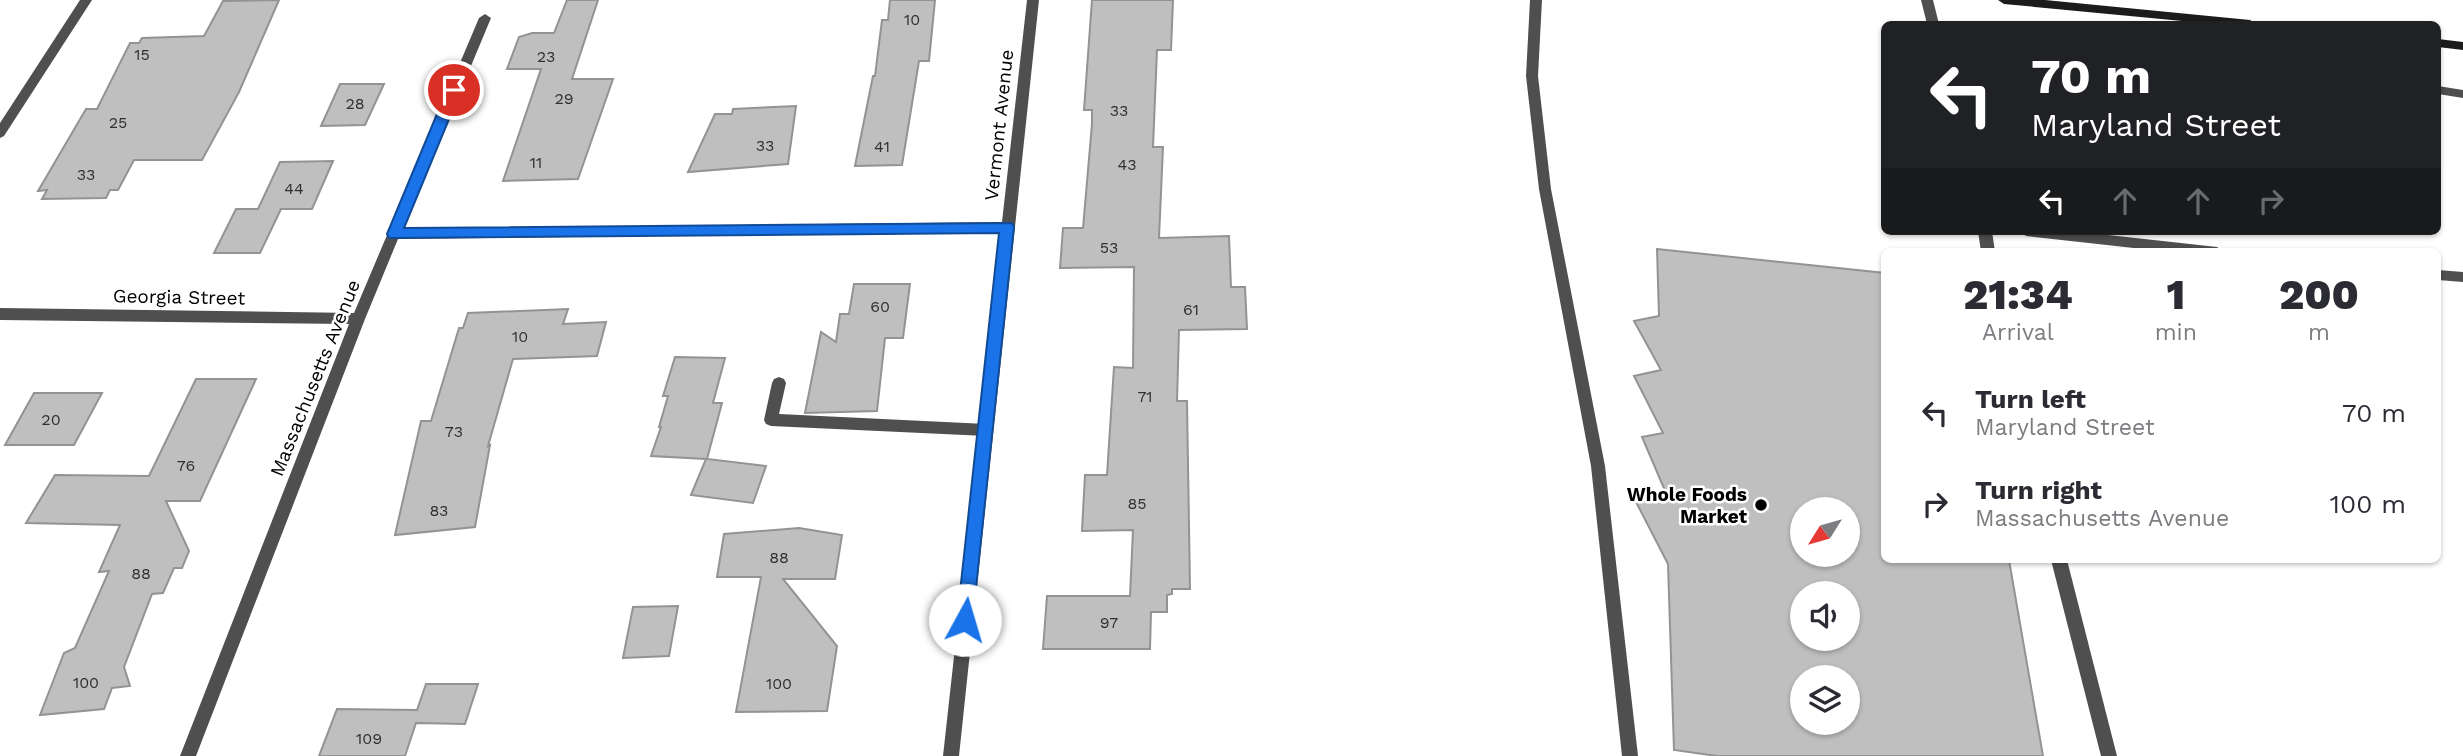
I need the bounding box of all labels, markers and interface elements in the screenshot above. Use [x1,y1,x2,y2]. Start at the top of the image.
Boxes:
house number: 10 [904,10,920,29]
house number: 15 [134,45,150,64]
house number: 23 [537,47,555,66]
text: 70 m [2031,47,2151,105]
street label: Vermont Avenue [980,48,1018,202]
icon: left [1916,49,2007,140]
pin [424,60,484,120]
icon: arrive [435,71,473,109]
house number: 29 [554,89,574,108]
house number: 28 [345,94,365,113]
house number: 33 [1110,101,1128,120]
text: Maryland Street [2031,106,2281,144]
house number: 25 [109,113,127,132]
house number: 33 [756,136,774,155]
house number: 41 [874,137,890,156]
house number: 11 [530,153,542,172]
house number: 43 [1117,155,1137,174]
house number: 33 [77,165,95,184]
house number: 44 [284,179,304,198]
icon: left [2033,182,2071,220]
icon: ahead [2106,182,2144,220]
icon: ahead [2179,182,2217,220]
icon: right [2252,182,2290,220]
house number: 53 [1100,238,1118,257]
text: 21:34 [1963,270,2073,319]
text: 1 [2166,270,2185,319]
text: 200 [2279,270,2359,319]
street label: Massachusetts Avenue [265,276,365,480]
street label: Georgia Street [113,284,246,310]
house number: 60 [870,297,890,316]
house number: 61 [1183,300,1199,319]
text: Arrival [1982,319,2054,346]
text: min [2155,319,2197,346]
text: m [2308,319,2330,346]
house number: 10 [512,327,528,346]
text: Turn left [1975,384,2086,414]
house number: 71 [1137,387,1153,406]
icon: left [1916,394,1954,432]
text: 70 m [2342,398,2406,428]
house number: 20 [41,410,61,429]
text: Maryland Street [1975,414,2155,441]
house number: 73 [445,422,463,441]
house number: 76 [177,456,195,475]
text: Turn right [1975,475,2102,505]
place label: Whole Foods Market [1627,483,1748,528]
icon: right [1916,485,1954,523]
text: 100 m [2330,489,2406,519]
house number: 85 [1127,494,1147,513]
marker: Whole Foods Market [1753,497,1769,513]
north arrow [1790,497,1860,567]
map controls [1790,497,1860,735]
house number: 83 [430,501,448,520]
text: Massachusetts Avenue [1975,505,2229,532]
house number: 88 [769,548,789,567]
house number: 88 [131,564,151,583]
button: sound [1790,581,1860,651]
position arrow [928,583,1002,657]
house number: 97 [1100,613,1118,632]
button: layers [1790,665,1860,735]
house number: 100 [73,673,99,692]
house number: 100 [766,674,792,693]
house number: 109 [356,729,382,748]

